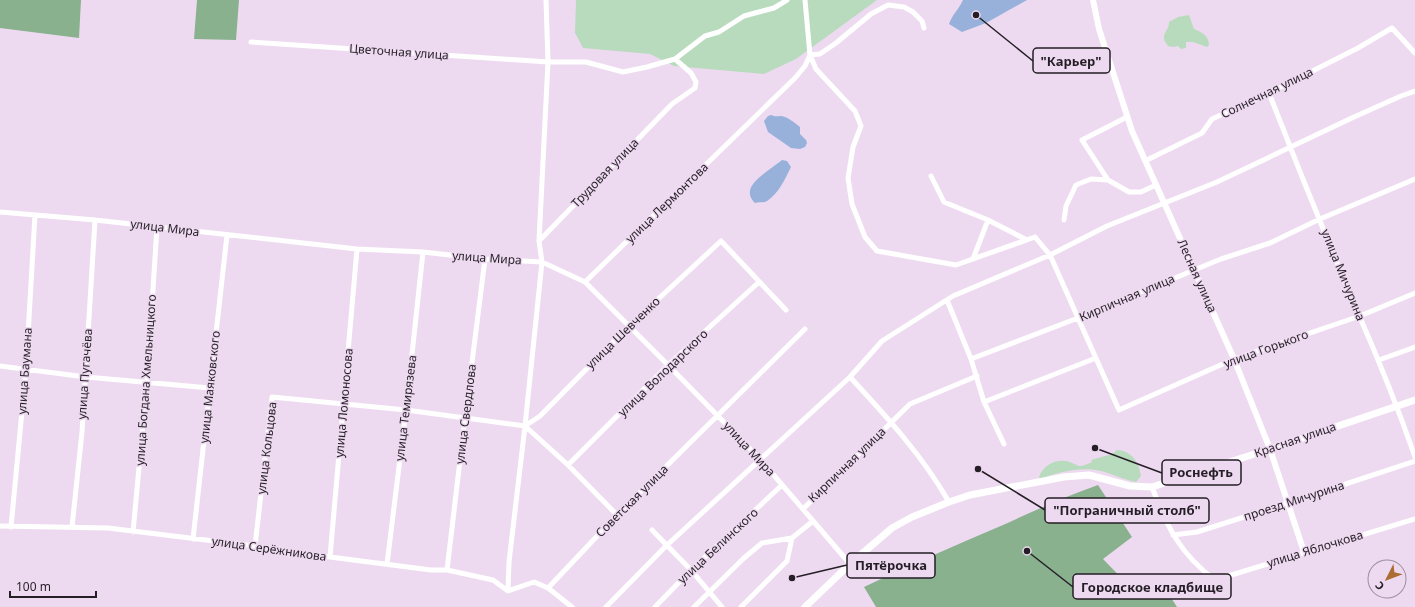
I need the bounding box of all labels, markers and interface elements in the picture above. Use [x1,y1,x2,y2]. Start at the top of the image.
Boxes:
street label: Цветочная улица [349,40,449,63]
callout: "Карьер" [1033,48,1110,73]
text: "Карьер" [1041,52,1101,70]
street label: Солнечная улица [1218,63,1316,122]
street label: Трудовая улица [567,134,642,211]
street label: улица Лермонтова [621,159,712,247]
street label: улица Мира [130,215,201,240]
street label: улица Мичурина [1317,226,1370,323]
street label: Лесная улица [1174,236,1221,315]
street label: улица Мира [452,247,522,268]
street label: Кирпичная улица [1076,270,1177,325]
street label: улица Шевченко [582,293,664,373]
street label: улица Богдана Хмельницкого [131,294,160,466]
street label: улица Володарского [614,325,711,420]
street label: улица Горького [1221,325,1311,372]
street label: улица Баумана [13,327,36,415]
street label: улица Пугачёва [73,328,96,420]
street label: улица Маяковского [195,330,224,444]
street label: улица Ломоносова [330,347,357,458]
street label: улица Темирязева [391,354,420,462]
street label: улица Свердлова [451,363,480,465]
street label: улица Кольцова [252,401,281,495]
street label: улица Мира [719,417,779,480]
street label: Красная улица [1252,418,1338,461]
street label: Кирпичная улица [804,423,889,506]
callout: Роснефть [1162,460,1241,485]
street label: Советская улица [592,461,672,541]
text: Роснефть [1169,463,1233,481]
street label: проезд Мичурина [1241,476,1346,525]
callout: "Пограничный столб" [1045,498,1209,523]
text: "Пограничный столб" [1053,501,1201,519]
street label: улица Белинского [674,504,762,587]
street label: улица Яблочкова [1265,526,1365,571]
street label: улица Серёжникова [211,532,328,565]
callout: Пятёрочка [847,553,935,578]
text: Пятёрочка [855,556,927,574]
north arrow [1367,559,1407,599]
scale bar [10,573,96,599]
callout: Городское кладбище [1073,574,1231,599]
text: 100 m [16,578,51,595]
text: Городское кладбище [1081,578,1223,596]
text: С [1371,578,1387,594]

